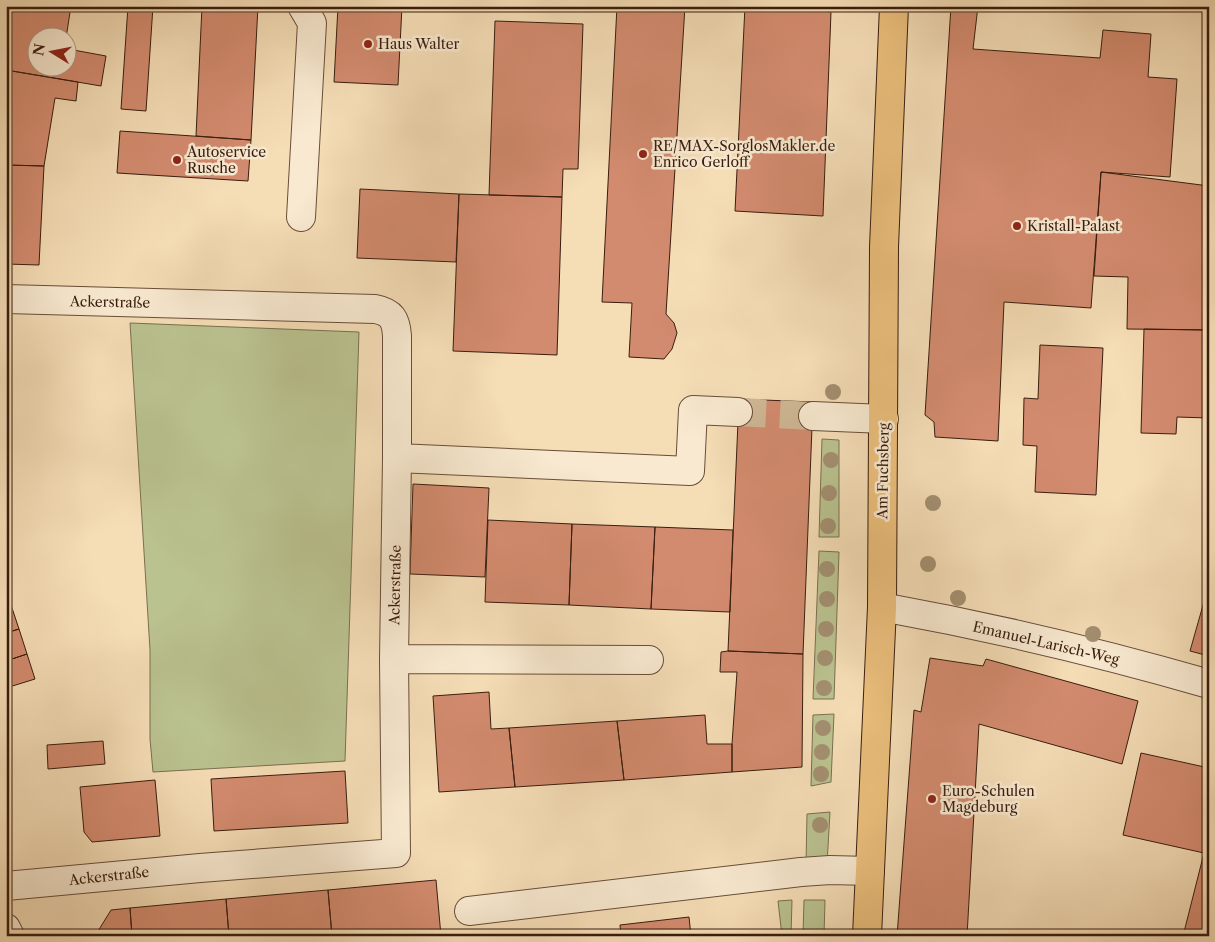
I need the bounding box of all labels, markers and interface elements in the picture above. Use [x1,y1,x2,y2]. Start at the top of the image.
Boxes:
north arrow [28,28,78,78]
place label: Haus Walter [378,35,460,53]
marker: Haus Walter [362,38,374,50]
text: N [29,42,49,57]
place label: RE/MAX-SorglosMakler.de Enrico Gerloff [653,137,835,171]
place label: Autoservice Rusche [186,143,266,177]
marker: RE/MAX-SorglosMakler.de Enrico Gerloff [637,148,649,160]
marker: Autoservice Rusche [171,154,183,166]
place label: Kristall-Palast [1027,217,1120,235]
marker: Kristall-Palast [1011,220,1023,232]
street label: Ackerstraße [69,292,151,312]
street label: Am Fuchsberg [873,422,893,520]
street label: Ackerstraße [385,544,405,626]
street label: Emanuel-Larisch-Weg [971,617,1122,669]
place label: Euro-Schulen Magdeburg [942,782,1035,816]
marker: Euro-Schulen Magdeburg [926,793,938,805]
street label: Ackerstraße [67,863,150,889]

